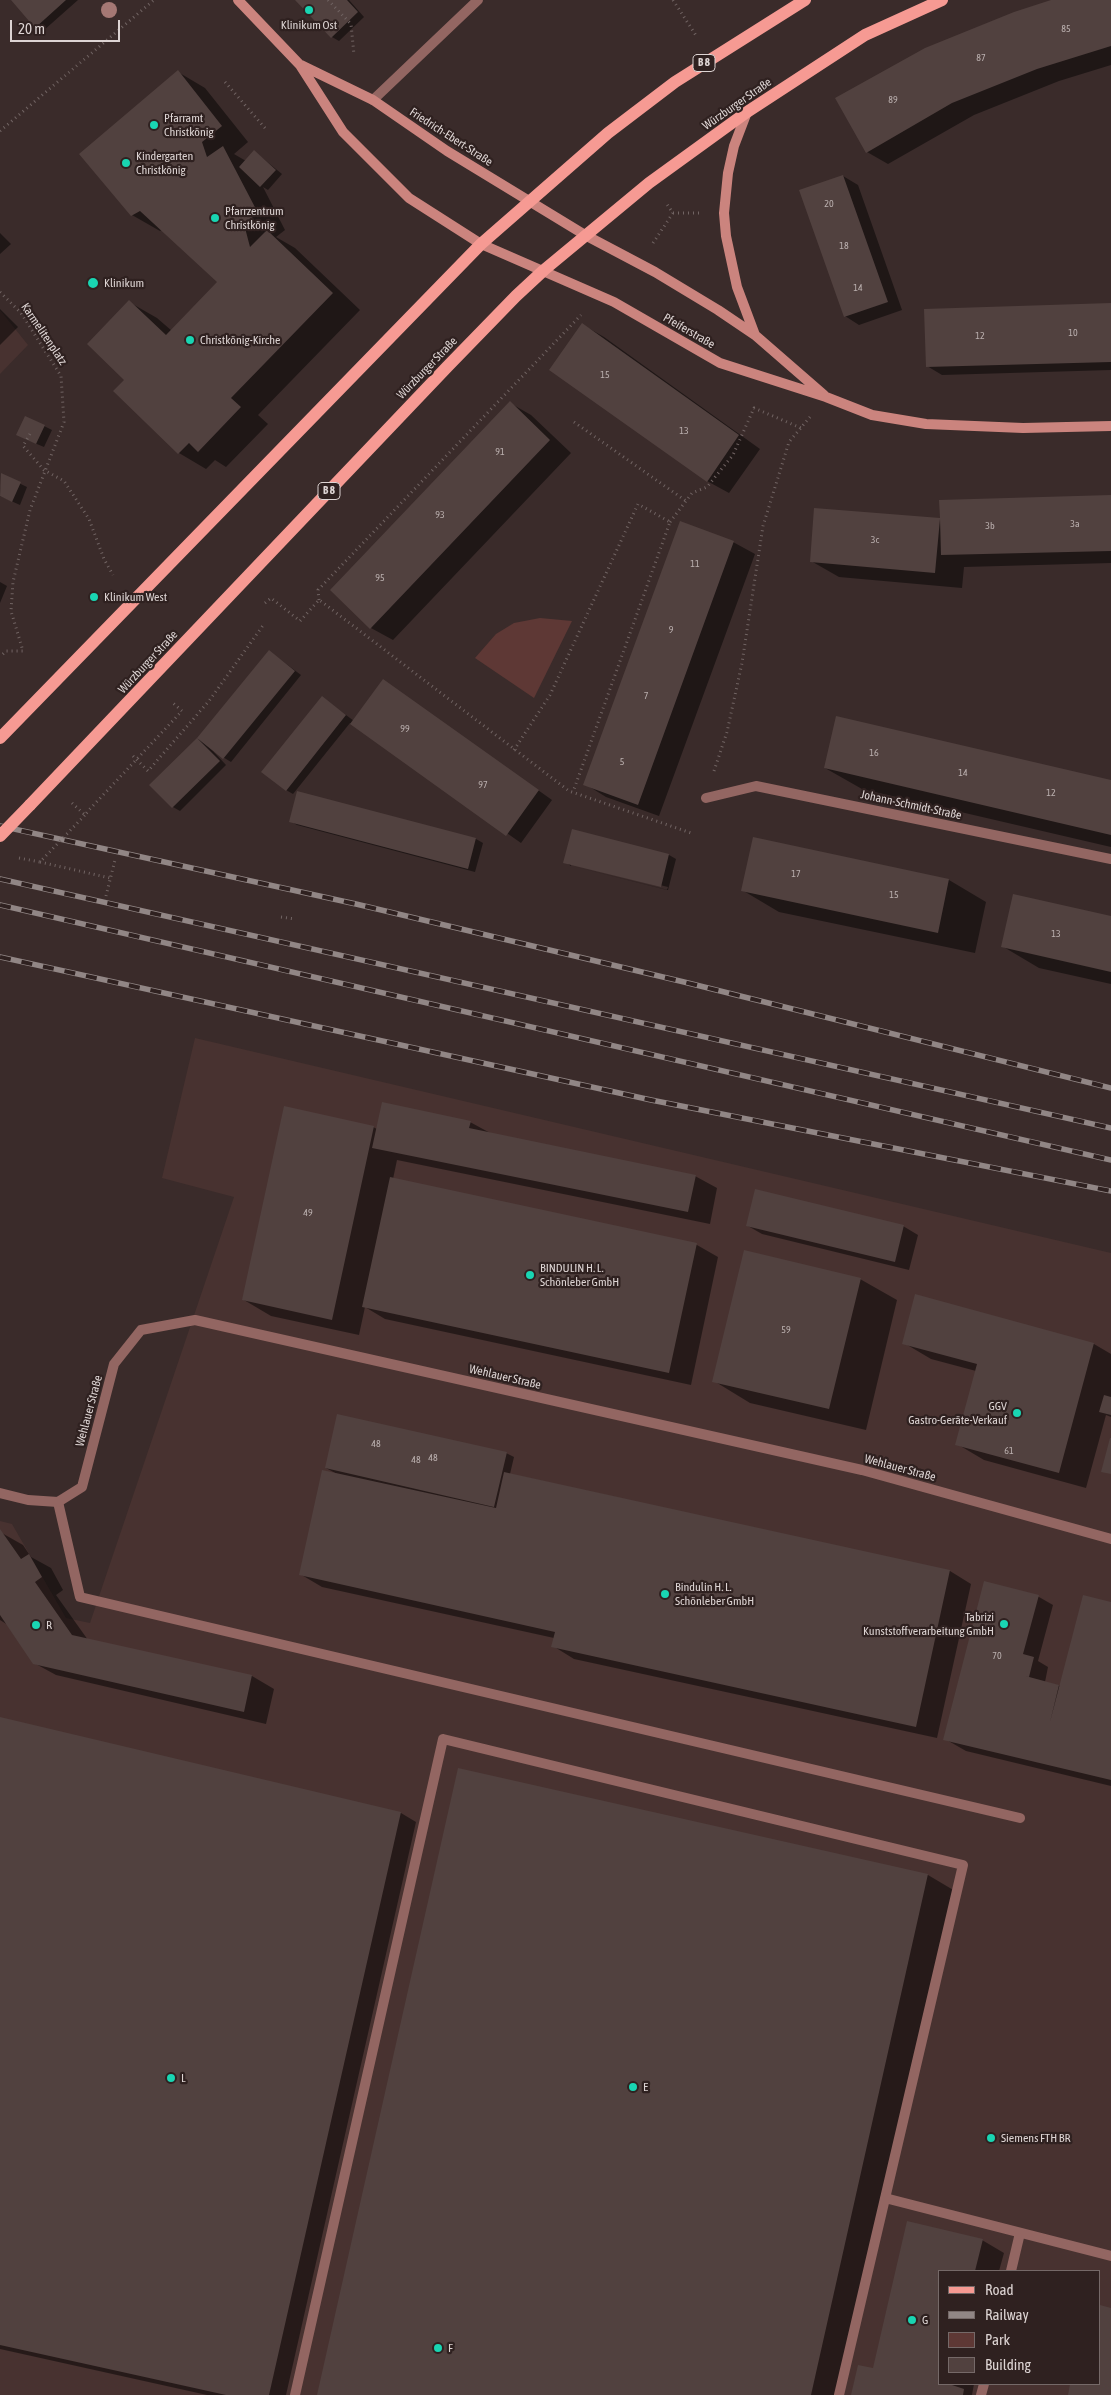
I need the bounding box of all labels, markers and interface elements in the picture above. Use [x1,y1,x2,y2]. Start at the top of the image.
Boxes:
marker: Klinikum Ost [303,4,315,16]
scale bar [12,10,122,42]
place label: Klinikum Ost [281,18,337,32]
text: 20 m [18,20,45,37]
house number: 85 [1061,23,1071,35]
house number: 87 [976,52,986,64]
road number: B 8 [693,54,715,72]
street label: Würzburger Straße [700,75,774,133]
house number: 89 [888,94,898,106]
street label: Friedrich-Ebert-Straße [407,105,495,169]
place label: Pfarramt Christkönig [164,111,214,139]
marker: Pfarramt Christkönig [148,119,160,131]
place label: Kindergarten Christkönig [136,149,193,177]
marker: Kindergarten Christkönig [120,157,132,169]
house number: 20 [824,198,834,210]
place label: Pfarrzentrum Christkönig [225,204,284,232]
marker: Pfarrzentrum Christkönig [209,212,221,224]
house number: 18 [839,240,849,252]
marker: Klinikum [86,276,100,290]
place label: Klinikum [104,276,144,290]
house number: 14 [853,282,863,294]
street label: Karmelitenplatz [18,300,70,368]
street label: Pfeiferstraße [661,310,717,352]
house number: 10 [1068,327,1078,339]
house number: 12 [975,330,985,342]
place label: Christkönig-Kirche [200,333,281,347]
marker: Christkönig-Kirche [184,334,196,346]
street label: Würzburger Straße [394,334,460,402]
house number: 15 [600,369,610,381]
house number: 13 [679,425,689,437]
house number: 91 [495,446,505,458]
road number: B 8 [318,482,340,500]
house number: 93 [435,509,445,521]
house number: 3a [1070,518,1080,530]
house number: 3b [985,520,995,532]
house number: 3c [871,534,879,546]
house number: 11 [690,558,700,570]
house number: 95 [375,572,385,584]
place label: Klinikum West [104,590,167,604]
marker: Klinikum West [88,591,100,603]
house number: 9 [669,624,673,636]
street label: Würzburger Straße [115,628,181,696]
house number: 7 [644,690,648,702]
house number: 99 [400,723,410,735]
house number: 16 [869,747,879,759]
house number: 5 [620,756,624,768]
house number: 14 [958,767,968,779]
house number: 97 [478,779,488,791]
street label: Johann-Schmidt-Straße [859,787,963,823]
house number: 12 [1046,787,1056,799]
house number: 17 [791,868,801,880]
house number: 15 [889,889,899,901]
house number: 13 [1051,928,1061,940]
house number: 49 [303,1207,313,1219]
place label: BINDULIN H. L. Schönleber GmbH [540,1261,619,1289]
marker: BINDULIN H. L. Schönleber GmbH [524,1269,536,1281]
house number: 59 [781,1324,791,1336]
street label: Wehlauer Straße [468,1362,542,1392]
street label: Wehlauer Straße [73,1374,105,1448]
place label: GGV Gastro-Geräte-Verkauf [908,1399,1007,1427]
marker: GGV Gastro-Geräte-Verkauf [1011,1407,1023,1419]
house number: 48 [371,1438,381,1450]
house number: 61 [1004,1445,1014,1457]
house number: 48 [428,1452,438,1464]
street label: Wehlauer Straße [863,1452,937,1484]
house number: 48 [411,1454,421,1466]
place label: Bindulin H. L. Schönleber GmbH [675,1580,754,1608]
marker: Bindulin H. L. Schönleber GmbH [659,1588,671,1600]
place label: Tabrizi Kunststoffverarbeitung GmbH [863,1610,994,1638]
place label: R [46,1618,52,1632]
marker: Tabrizi Kunststoffverarbeitung GmbH [998,1618,1010,1630]
marker: R [30,1619,42,1631]
house number: 70 [992,1650,1002,1662]
place label: L [181,2071,186,2085]
marker: L [165,2072,177,2084]
place label: E [643,2080,648,2094]
marker: E [627,2081,639,2093]
place label: Siemens FTH BR [1001,2131,1070,2145]
marker: Siemens FTH BR [985,2132,997,2144]
legend [938,2270,1101,2385]
text: Road [985,2281,1014,2298]
text: Railway [985,2306,1029,2323]
place label: G [922,2313,928,2327]
marker: G [906,2314,918,2326]
text: Park [985,2331,1010,2348]
place label: F [448,2341,453,2355]
marker: F [432,2342,444,2354]
text: Building [985,2356,1031,2373]

